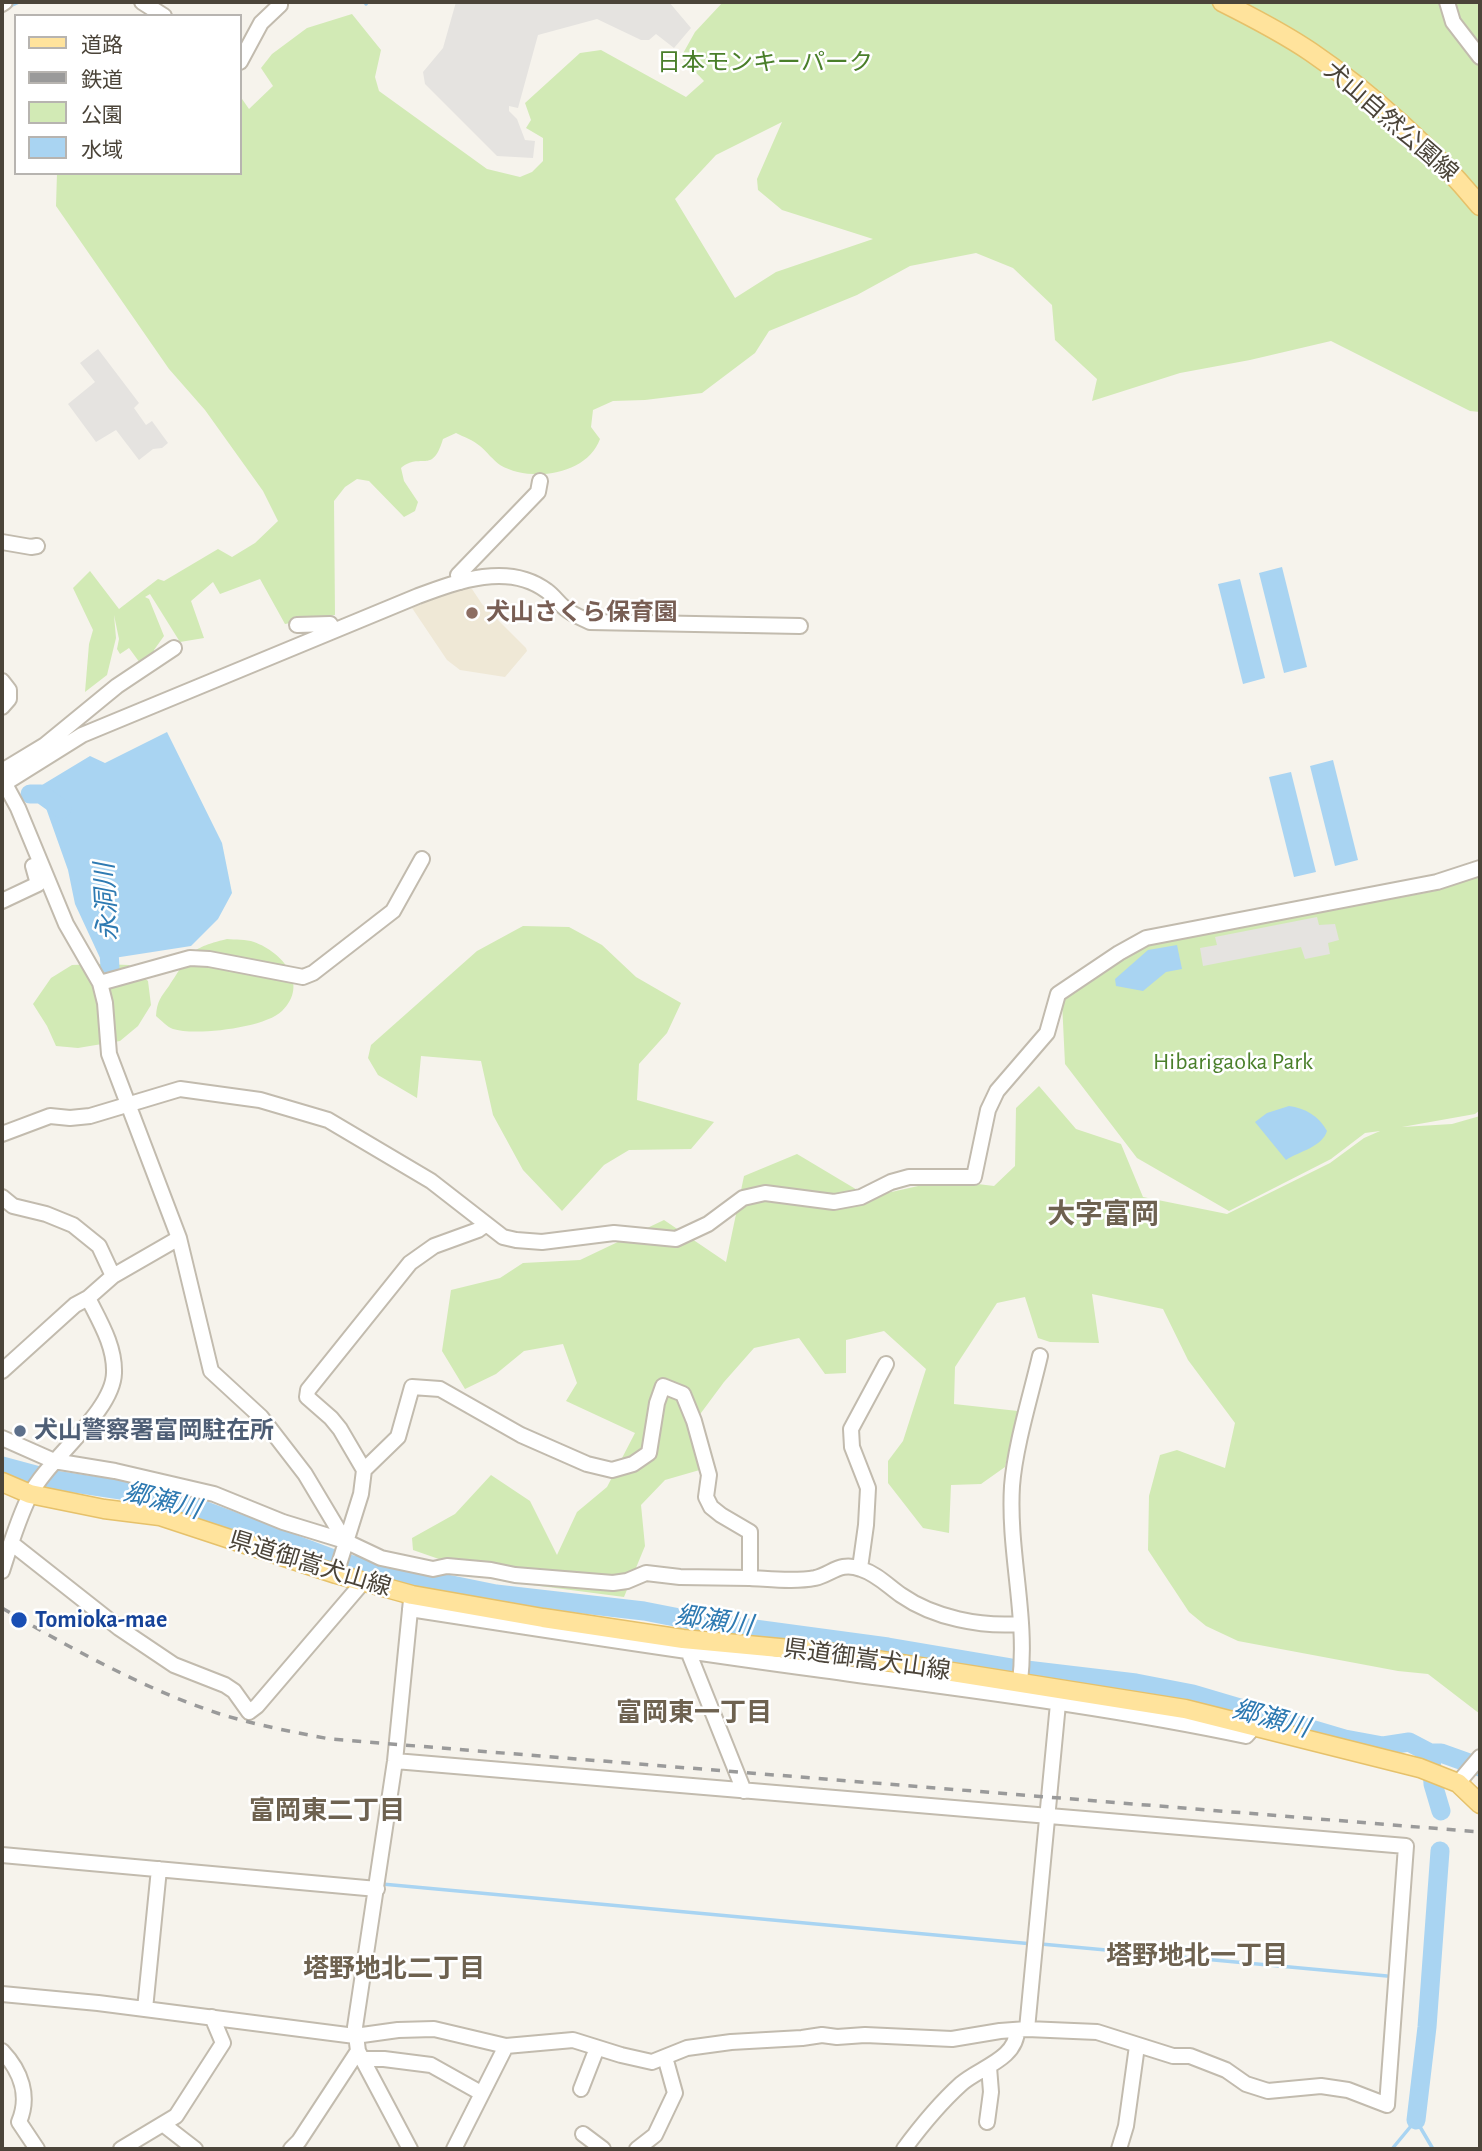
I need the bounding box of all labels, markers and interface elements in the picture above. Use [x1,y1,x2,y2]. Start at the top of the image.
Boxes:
legend [14,14,242,175]
text: 道路 [81,35,123,56]
park label: 日本モンキーパーク [657,49,873,77]
street label: 犬山自然公園線 [1318,56,1464,188]
text: 鉄道 [81,70,123,91]
text: 公園 [81,105,123,126]
text: 水域 [81,140,123,161]
place label: 犬山さくら保育園 [486,599,678,627]
marker: 犬山さくら保育園 [464,605,480,621]
water label: 永洞川 [89,862,125,942]
park label: Hibarigaoka Park [1153,1048,1313,1076]
district label: 大字富岡 [1047,1198,1159,1232]
place label: 犬山警察署富岡駐在所 [34,1417,274,1445]
marker: 犬山警察署富岡駐在所 [12,1423,28,1439]
water label: 郷瀬川 [120,1476,204,1526]
street label: 県道御嵩犬山線 [225,1526,395,1602]
water label: 郷瀬川 [673,1600,755,1642]
place label: Tomioka-mae [35,1606,167,1634]
marker: Tomioka-mae [9,1610,29,1630]
street label: 県道御嵩犬山線 [782,1634,952,1686]
water label: 郷瀬川 [1229,1694,1313,1744]
district label: 富岡東一丁目 [616,1697,772,1729]
district label: 富岡東二丁目 [249,1795,405,1827]
district label: 塔野地北一丁目 [1106,1940,1288,1972]
district label: 塔野地北二丁目 [303,1953,485,1985]

